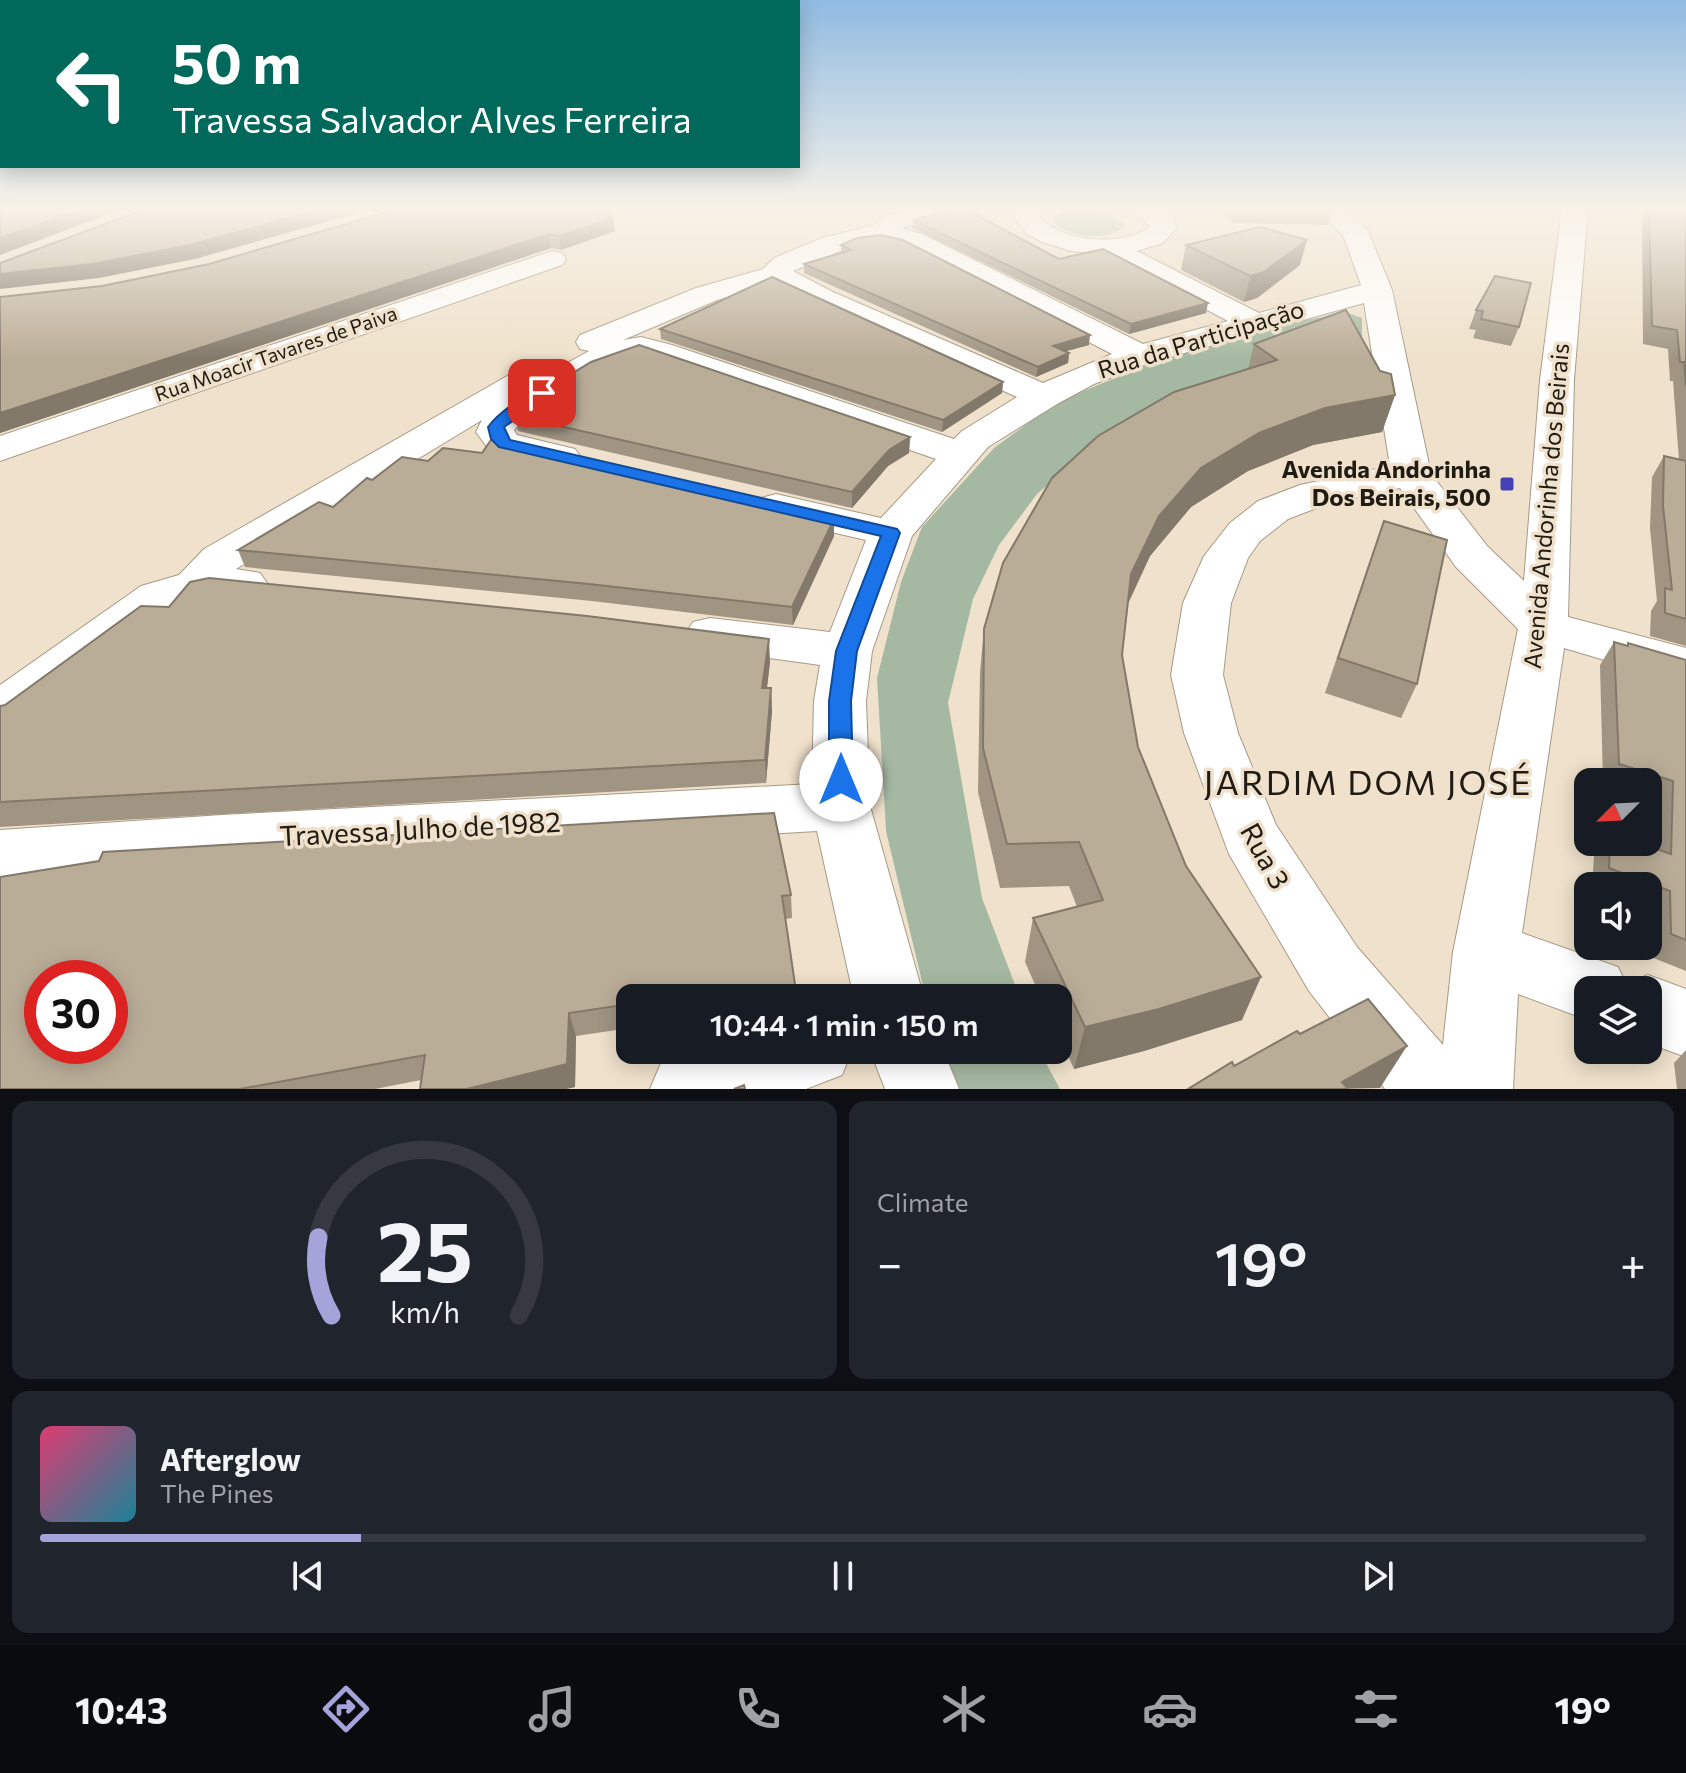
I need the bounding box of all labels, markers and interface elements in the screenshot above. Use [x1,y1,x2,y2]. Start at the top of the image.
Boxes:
text: 50 m [172,27,301,96]
icon: left [40,32,144,136]
text: Travessa Salvador Alves Ferreira [172,96,692,140]
street label: Rua da Participação [1094,293,1307,384]
street label: Rua Moacir Tavares de Paiva [151,300,400,406]
street label: Avenida Andorinha dos Beirais [1517,342,1574,670]
pin [508,359,576,427]
icon: arrive [520,371,564,415]
place label: Avenida Andorinha Dos Beirais, 500 [1281,454,1491,511]
marker: Avenida Andorinha Dos Beirais, 500 [1498,475,1516,493]
position arrow [799,738,883,822]
district label: JARDIM DOM JOSÉ [1204,760,1532,802]
north arrow [1574,768,1662,856]
map controls [1574,768,1662,1064]
street label: Travessa Julho de 1982 [278,804,561,852]
street label: Rua 3 [1234,817,1298,894]
button: sound [1574,872,1662,960]
speed limit sign: 30 [24,960,128,1064]
button: layers [1574,976,1662,1064]
text: 10:44 · 1 min · 150 m [710,1005,978,1042]
text: Climate [877,1186,969,1217]
text: 25 [377,1197,472,1299]
text: 19° [1215,1225,1307,1298]
text: − [877,1235,902,1289]
text: + [1620,1235,1646,1289]
text: km/h [390,1294,459,1329]
text: Afterglow [160,1440,301,1477]
text: The Pines [160,1477,274,1508]
icon: previous [286,1554,330,1598]
icon: pause [821,1554,865,1598]
icon: next [1356,1554,1400,1598]
icon: directions [318,1681,374,1737]
icon: music [524,1681,580,1737]
icon: phone [730,1681,786,1737]
icon: climate [936,1681,992,1737]
icon: car [1142,1681,1198,1737]
icon: filters [1348,1681,1404,1737]
text: 10:43 [75,1687,168,1731]
text: 19° [1554,1687,1611,1731]

